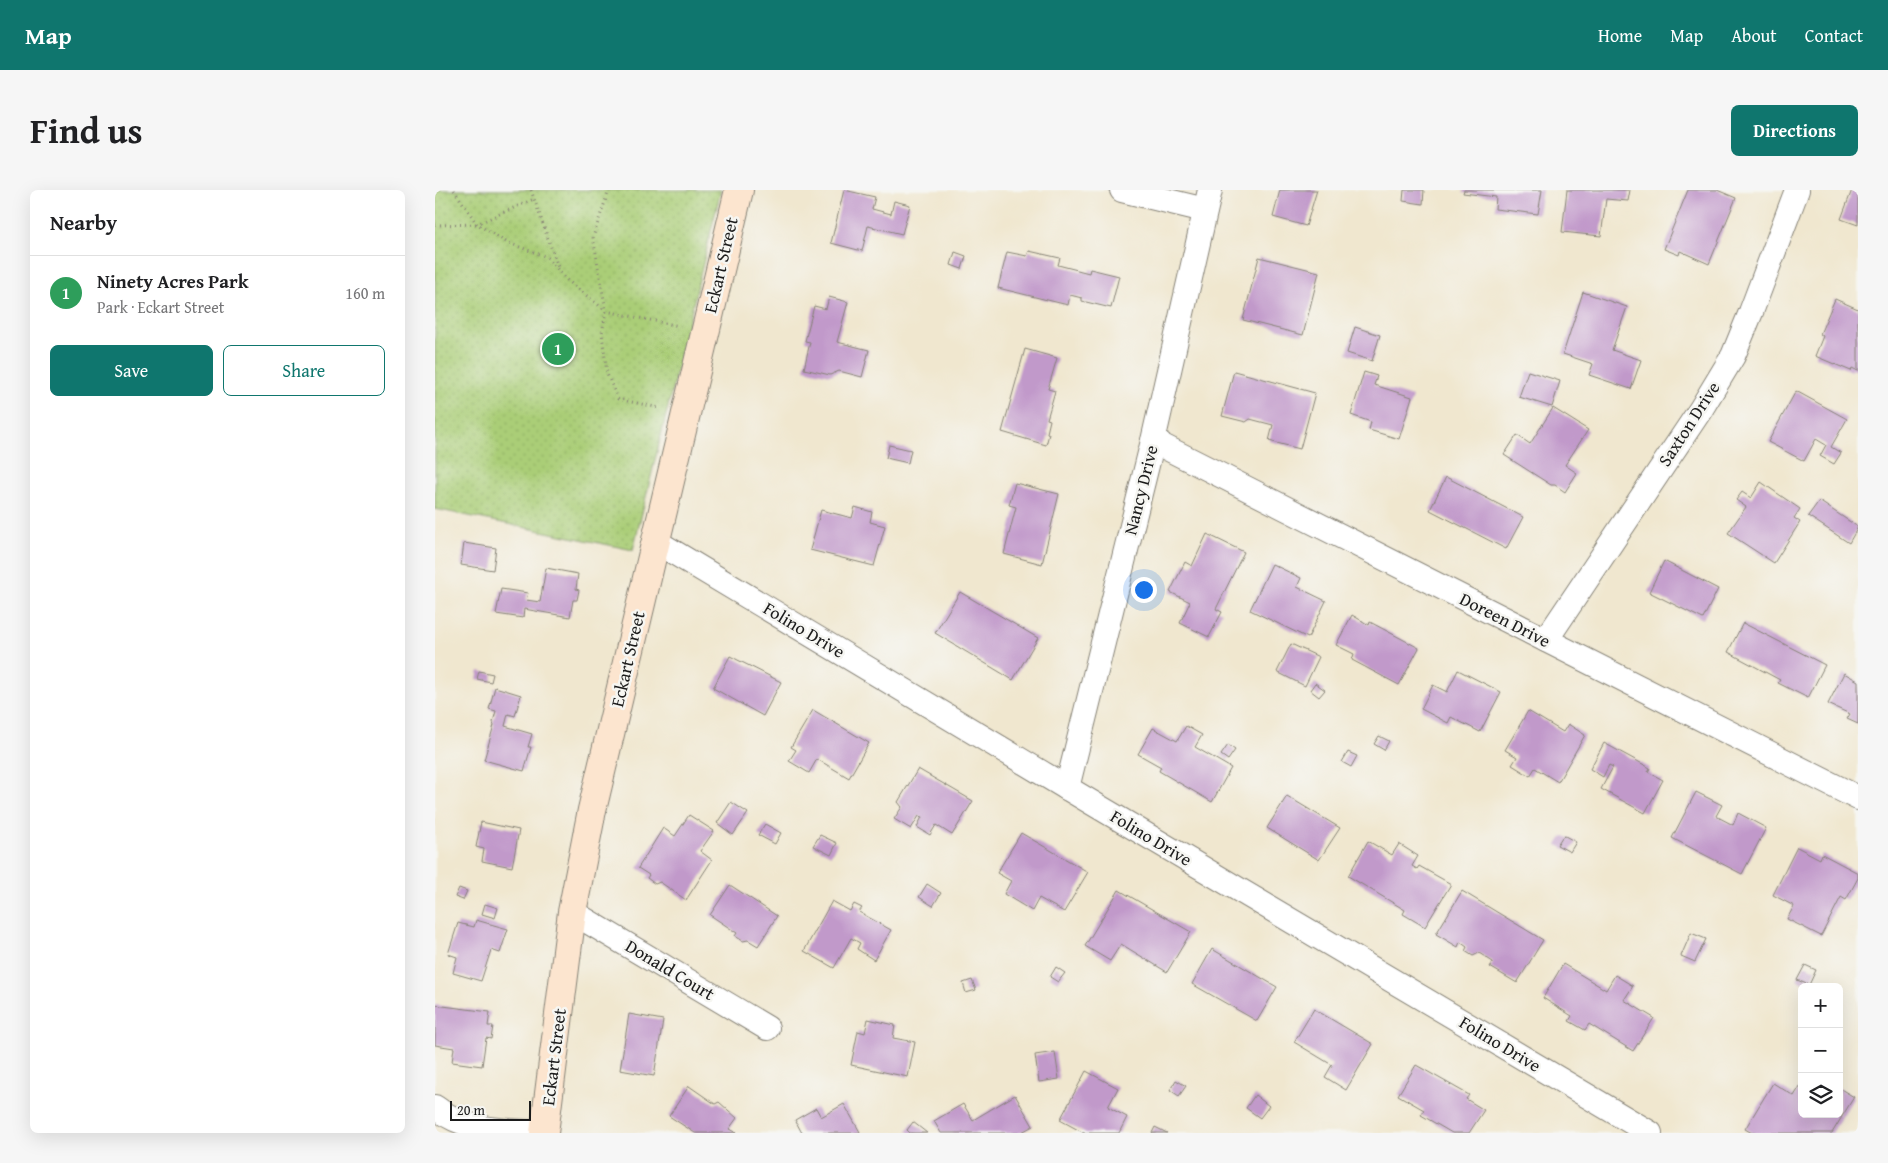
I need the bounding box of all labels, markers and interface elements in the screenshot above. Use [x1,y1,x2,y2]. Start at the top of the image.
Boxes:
text: Map [25,18,72,53]
text: Home [1598,22,1642,49]
text: Map [1670,22,1703,49]
text: About [1731,22,1777,49]
text: Contact [1805,22,1863,49]
text: Find us [30,105,143,156]
button: Directions [1731,105,1858,156]
text: Nearby [50,207,117,238]
street label: Eckart Street [696,214,745,316]
text: Ninety Acres Park [97,267,249,295]
text: 1 [62,281,70,305]
text: 160 m [345,281,385,305]
text: Park · Eckart Street [97,295,224,319]
pin: 1 [542,330,574,368]
button: Save [50,345,213,396]
button: Share [223,345,385,396]
street label: Saxton Drive [1651,376,1726,472]
street label: Nancy Drive [1116,442,1165,538]
your location [1131,577,1157,603]
street label: Doreen Drive [1455,585,1555,654]
street label: Folino Drive [758,595,850,665]
street label: Eckart Street [603,608,652,710]
street label: Folino Drive [1105,803,1197,873]
street label: Donald Court [621,932,721,1007]
map controls [1798,983,1843,1118]
button: + [1798,983,1843,1028]
street label: Eckart Street [534,1006,573,1107]
street label: Folino Drive [1454,1009,1546,1079]
button: − [1798,1028,1843,1073]
button: layers [1798,1073,1843,1118]
scale bar [450,1098,531,1121]
text: 20 m [457,1100,485,1120]

